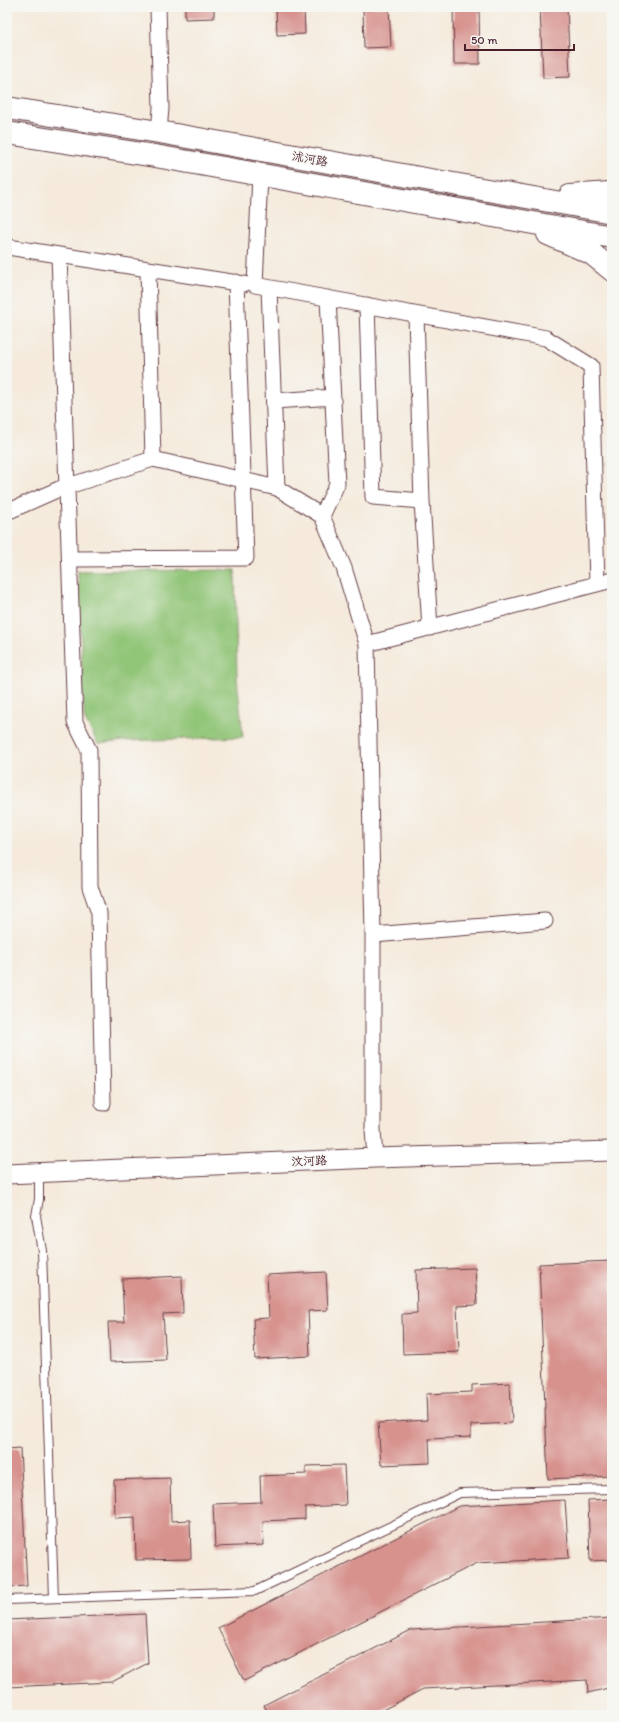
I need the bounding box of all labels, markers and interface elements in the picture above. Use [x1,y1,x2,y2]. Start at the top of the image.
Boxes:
scale bar [465,26,574,52]
text: 50 m [471,33,497,47]
street label: 沭河路 [291,149,329,169]
street label: 汶河路 [291,1153,327,1169]

